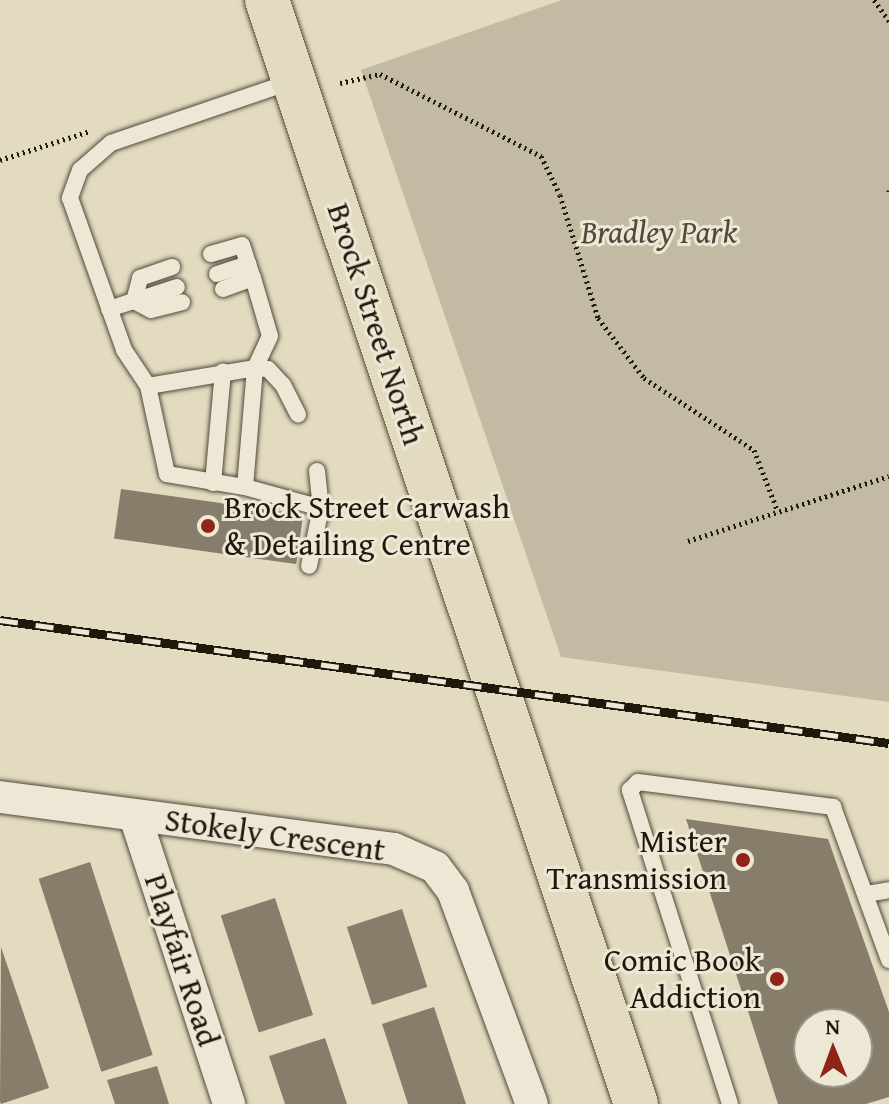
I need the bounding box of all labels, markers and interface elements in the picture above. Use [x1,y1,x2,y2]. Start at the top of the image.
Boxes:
street label: Brock Street North [319,198,433,450]
park label: Bradley Park [581,213,737,251]
place label: Brock Street Carwash & Detailing Centre [224,489,510,564]
marker: Brock Street Carwash & Detailing Centre [199,517,217,535]
street label: Stokely Crescent [162,801,388,869]
place label: Mister Transmission [547,823,727,898]
marker: Mister Transmission [734,851,752,869]
street label: Playfair Road [136,869,228,1051]
place label: Comic Book Addiction [604,942,761,1017]
marker: Comic Book Addiction [768,970,786,988]
north arrow [793,1008,873,1088]
text: N [825,1010,840,1042]

